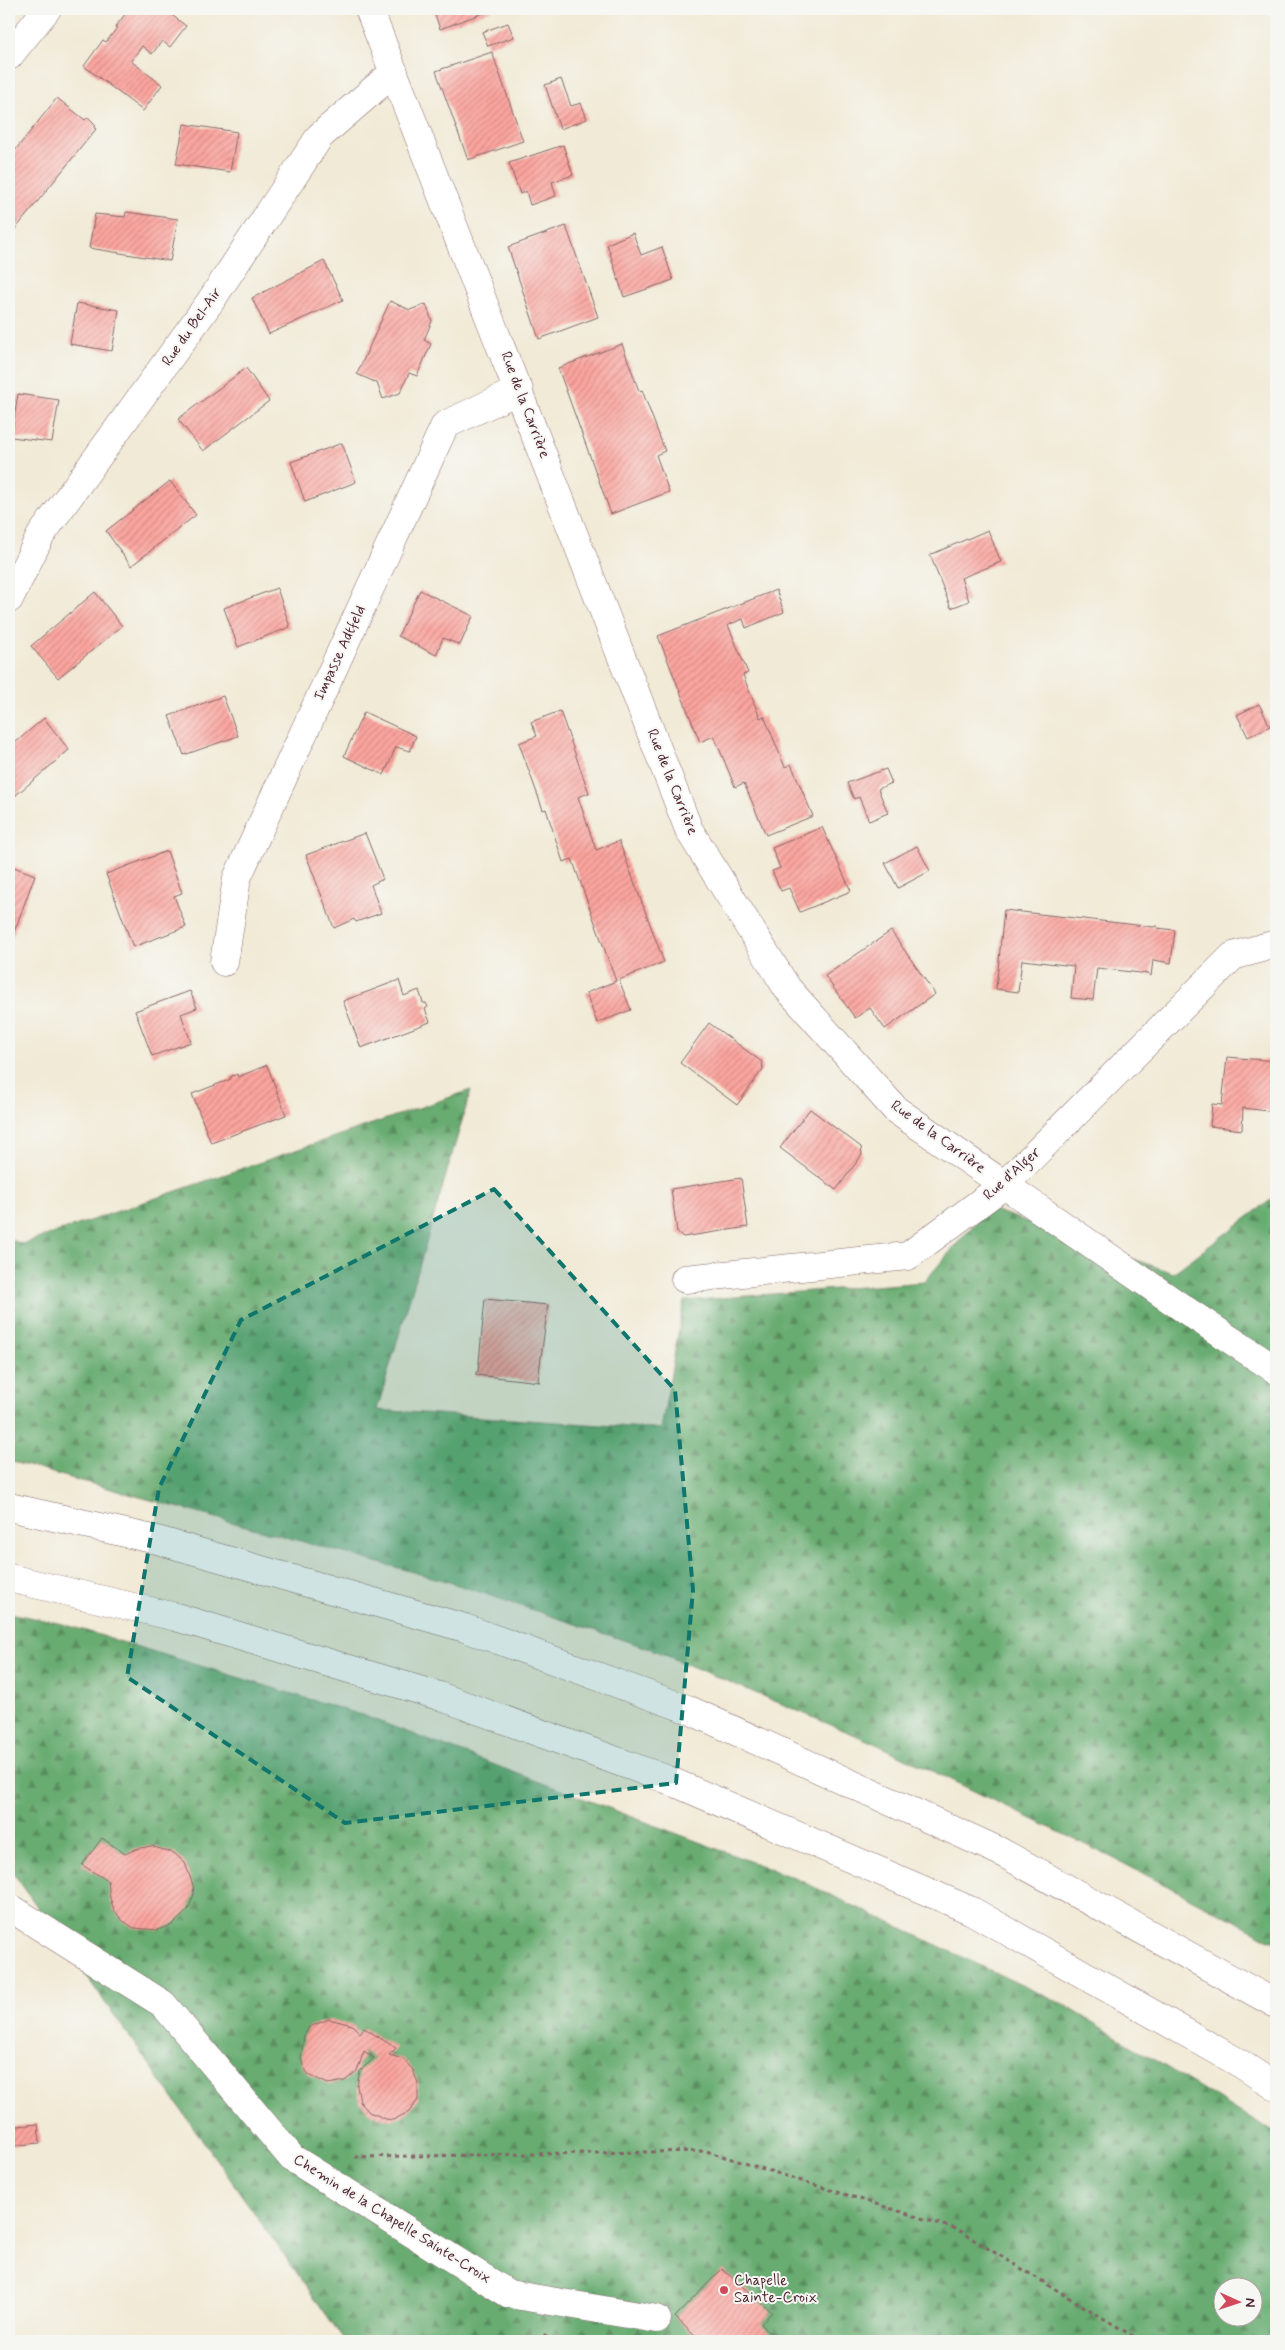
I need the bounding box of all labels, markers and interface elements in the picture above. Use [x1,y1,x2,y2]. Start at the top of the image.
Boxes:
street label: Rue du Bel-Air [158,284,226,370]
street label: Rue de la Carrière [495,349,555,461]
street label: Impasse Adtfeld [309,602,371,704]
street label: Rue de la Carrière [642,726,702,838]
street label: Rue de la Carrière [887,1096,989,1178]
street label: Rue d'Alger [979,1143,1046,1206]
street label: Chemin de la Chapelle Sainte-Croix [289,2150,495,2289]
place label: Chapelle Sainte-Croix [734,2271,817,2308]
north arrow [1212,2278,1262,2328]
marker: Chapelle Sainte-Croix [718,2284,730,2296]
text: N [1241,2297,1259,2308]

